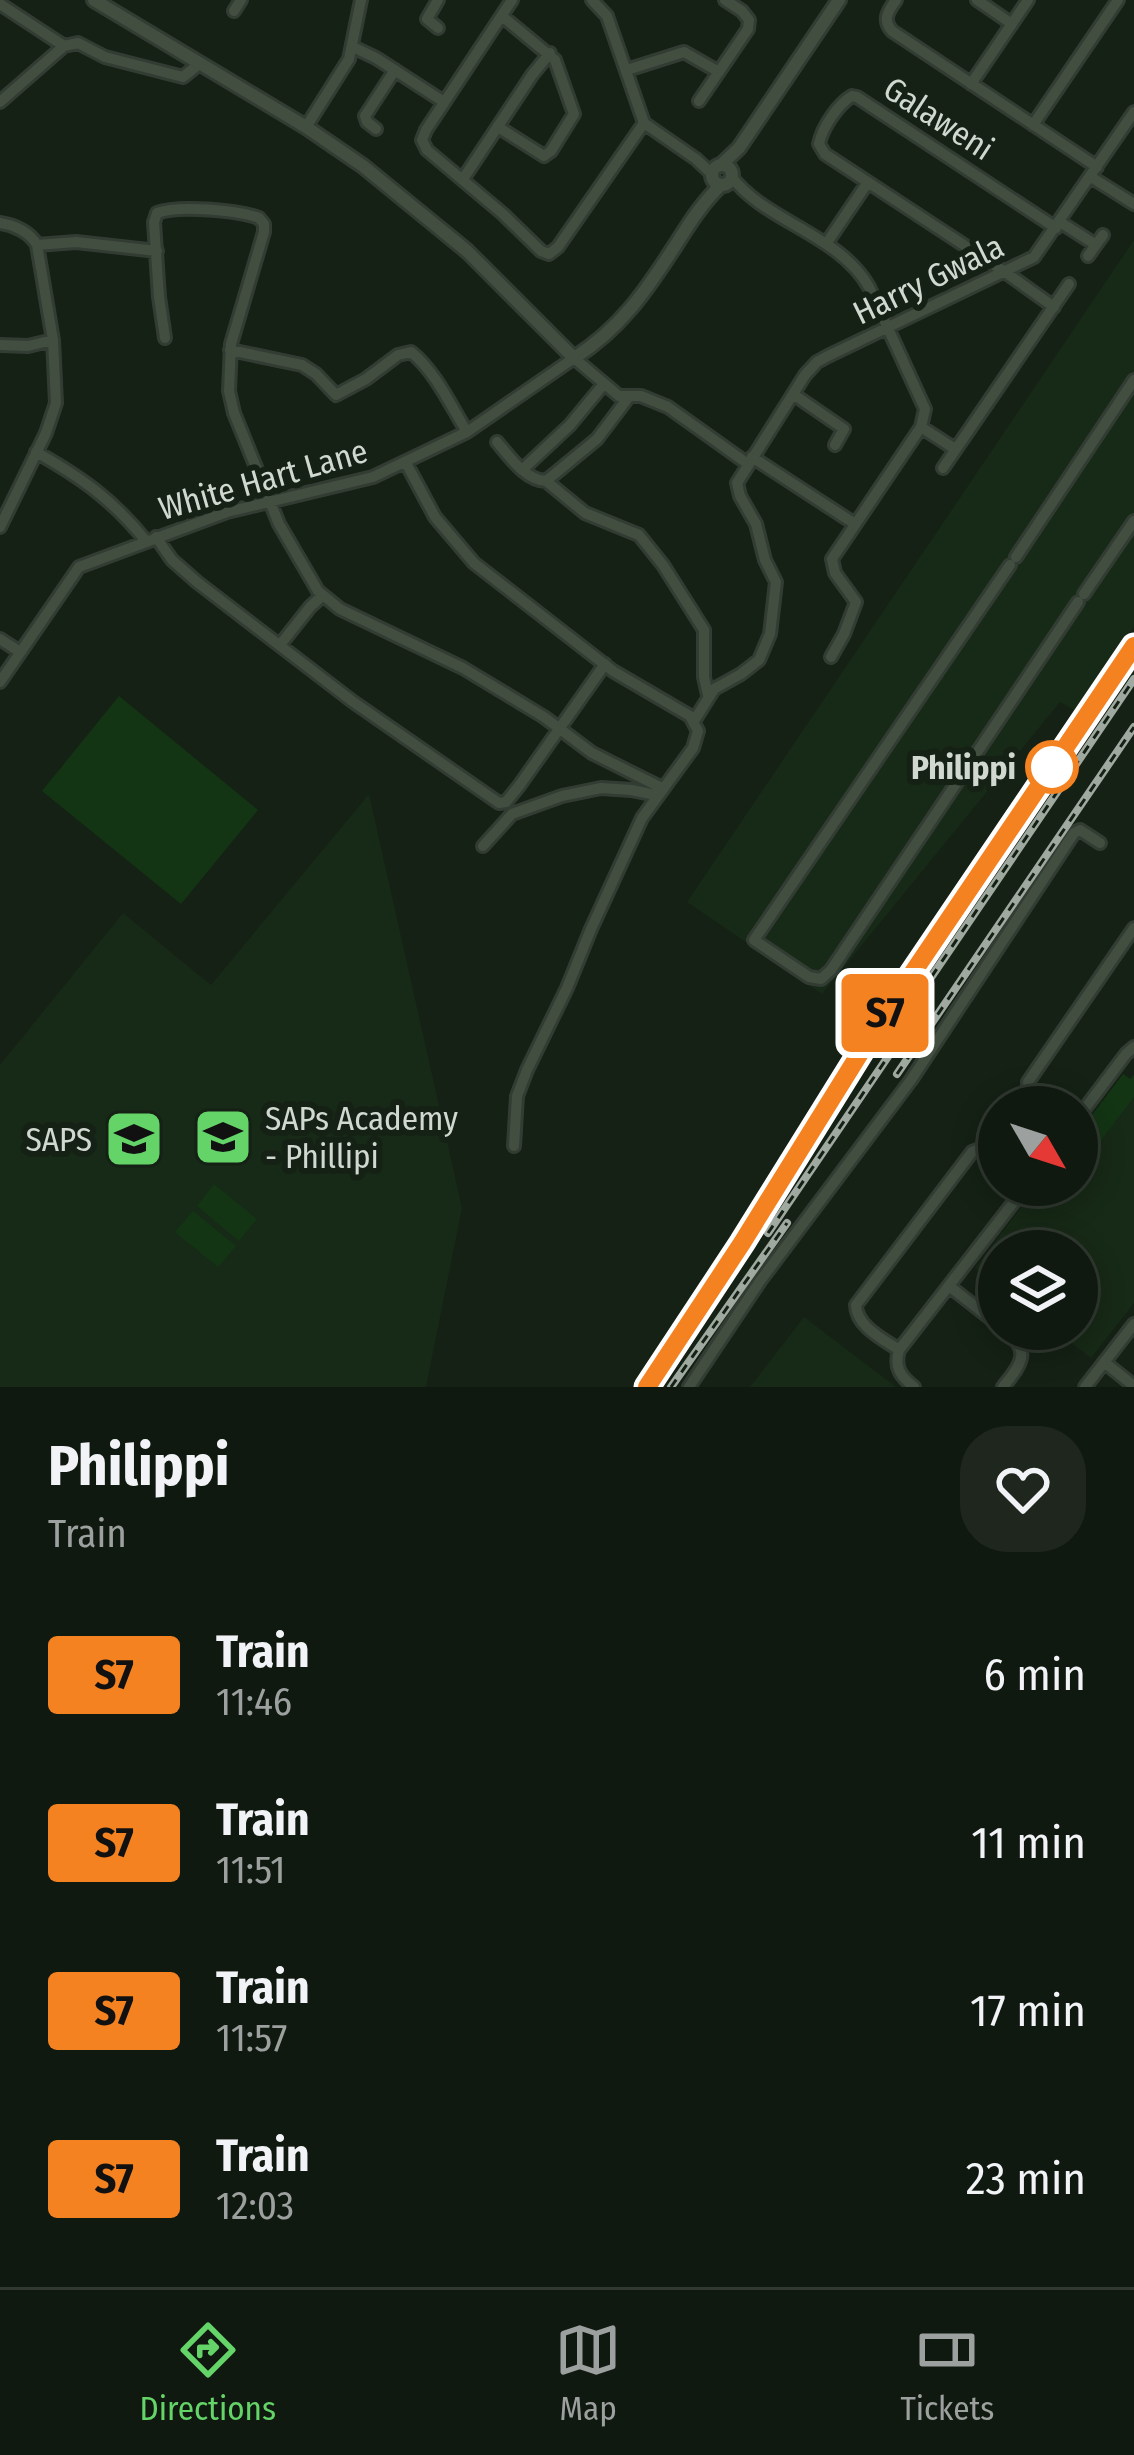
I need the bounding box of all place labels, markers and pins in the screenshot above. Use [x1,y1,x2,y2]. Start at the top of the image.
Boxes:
marker: Philippi [1027,742,1077,792]
place label: Philippi [911,748,1016,788]
place label: SAPs Academy - Phillipi [265,1099,458,1177]
school or university icon: SAPs Academy - Phillipi [192,1106,254,1168]
school or university icon: SAPS [103,1108,165,1170]
place label: SAPS [25,1120,92,1160]

